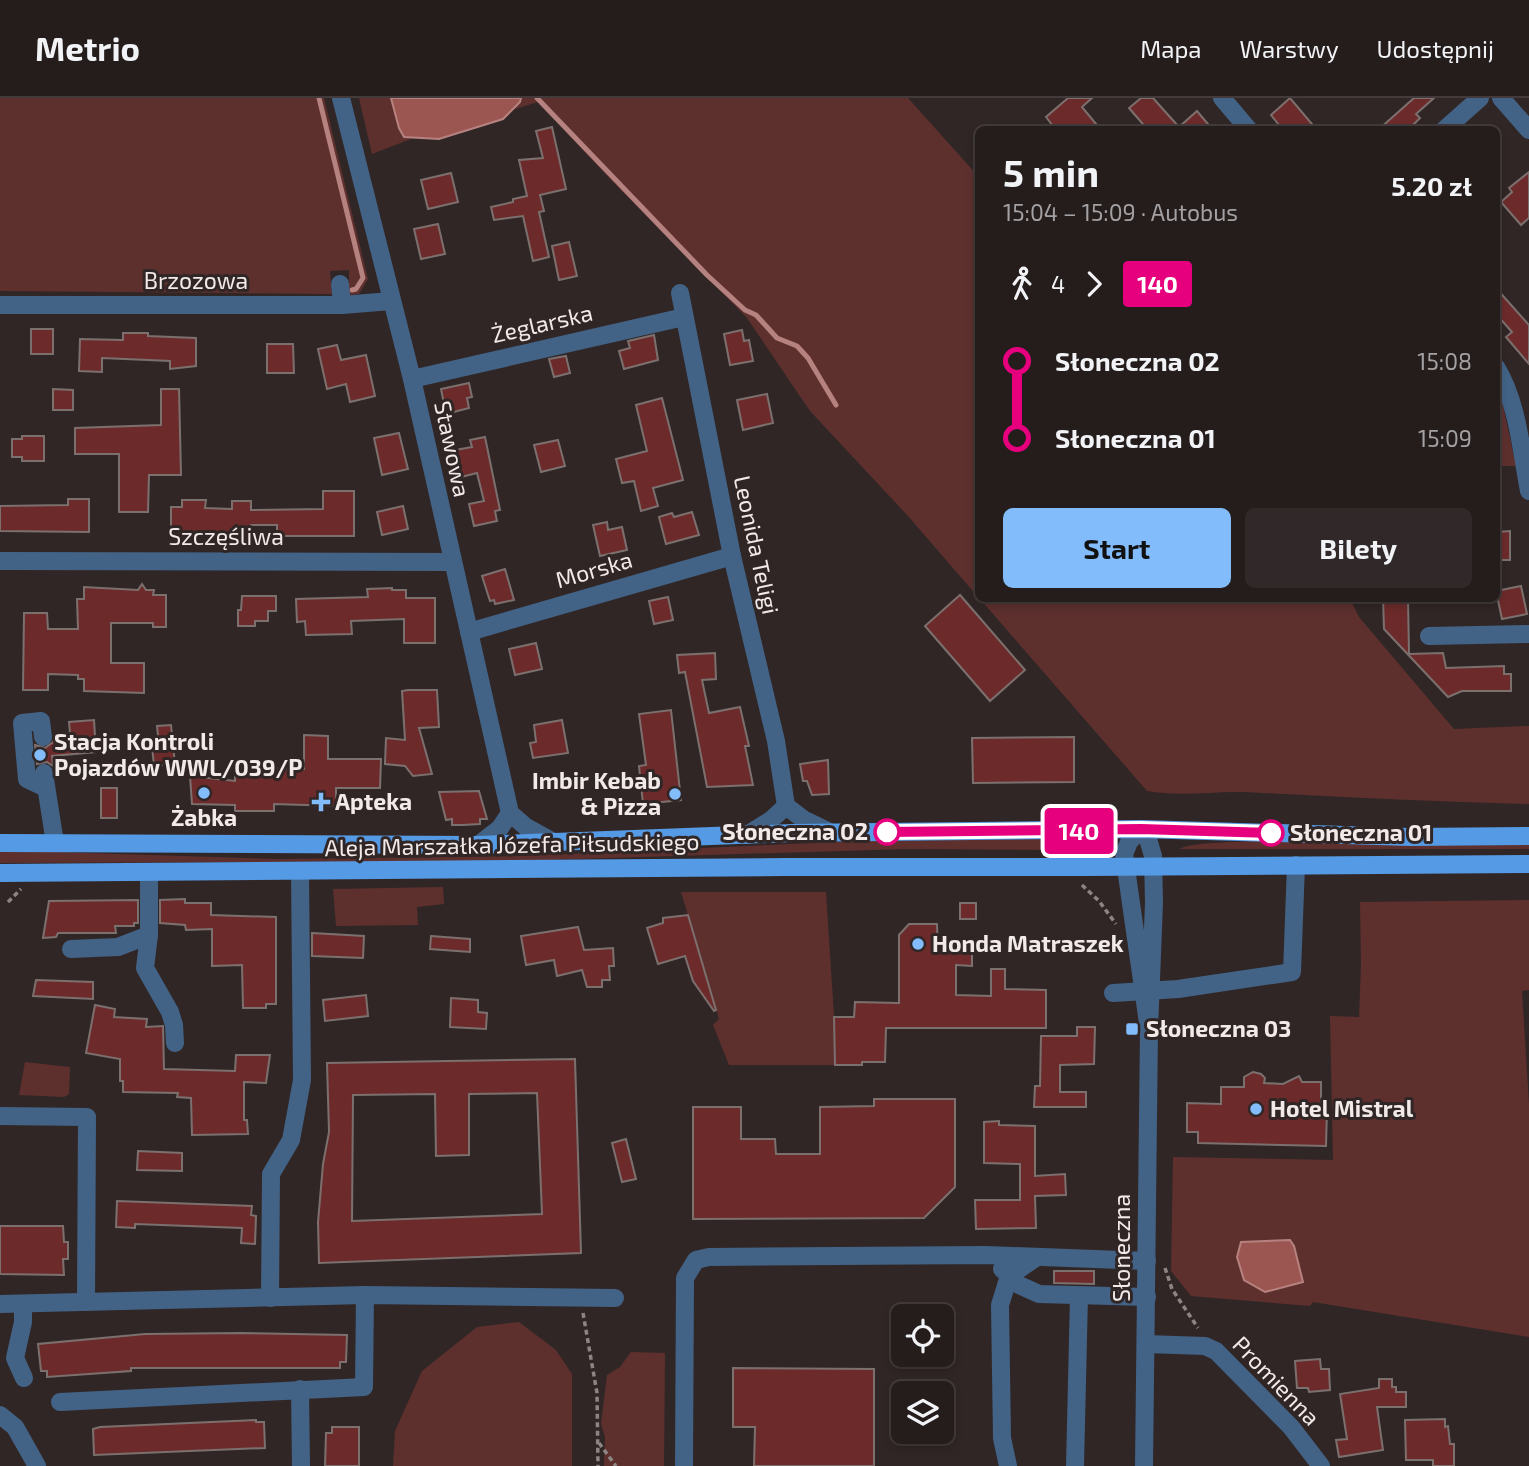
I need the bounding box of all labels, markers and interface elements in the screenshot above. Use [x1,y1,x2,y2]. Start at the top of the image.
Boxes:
text: Metrio [35,28,140,68]
text: Mapa [1140,34,1202,63]
text: Warstwy [1240,34,1339,63]
text: Udostępnij [1377,34,1494,63]
text: 5 min [1003,149,1099,195]
text: 5.20 zł [1391,170,1472,201]
text: 15:04 – 15:09 · Autobus [1003,198,1238,226]
icon: walk [1003,265,1041,303]
icon: forward [1075,265,1113,303]
street label: Brzozowa [144,266,248,294]
text: 140 [1137,269,1178,298]
text: 4 [1051,270,1065,298]
street label: Żeglarska [488,298,595,348]
text: Słoneczna 02 [1055,345,1220,376]
text: 15:08 [1417,347,1472,375]
street label: Stawowa [429,398,477,499]
text: Słoneczna 01 [1055,422,1216,453]
text: 15:09 [1418,424,1472,452]
street label: Leonida Teligi [729,473,785,617]
button: Start [1003,508,1231,588]
button: Bilety [1245,508,1472,588]
street label: Szczęśliwa [168,522,284,550]
street label: Morska [552,545,635,593]
place label: Stacja Kontroli Pojazdów WWL/039/P [54,727,302,781]
marker: Stacja Kontroli Pojazdów WWL/039/P [32,747,48,763]
place label: Imbir Kebab & Pizza [532,766,661,820]
marker: Żabka [196,785,212,801]
marker: Imbir Kebab & Pizza [667,786,683,802]
place label: Apteka [335,787,412,815]
marker: Apteka [313,794,329,810]
place label: Żabka [171,803,237,831]
line badge: 140 [1039,808,1119,854]
text: 140 [1059,816,1099,845]
place label: Słoneczna 02 [722,817,868,845]
place label: Słoneczna 01 [1290,818,1432,846]
marker: Słoneczna 02 [874,819,900,845]
marker: Słoneczna 01 [1258,820,1284,846]
street label: Aleja Marszałka Józefa Piłsudskiego [324,827,700,861]
place label: Honda Matraszek [932,929,1124,957]
marker: Honda Matraszek [910,936,926,952]
place label: Słoneczna 03 [1146,1014,1291,1042]
marker: Słoneczna 03 [1124,1021,1140,1037]
place label: Hotel Mistral [1270,1094,1414,1122]
marker: Hotel Mistral [1248,1101,1264,1117]
street label: Słoneczna [1107,1194,1135,1302]
map controls [891,1304,954,1444]
button: locate [891,1304,954,1367]
street label: Promienna [1227,1330,1326,1431]
button: layers [891,1381,954,1444]

